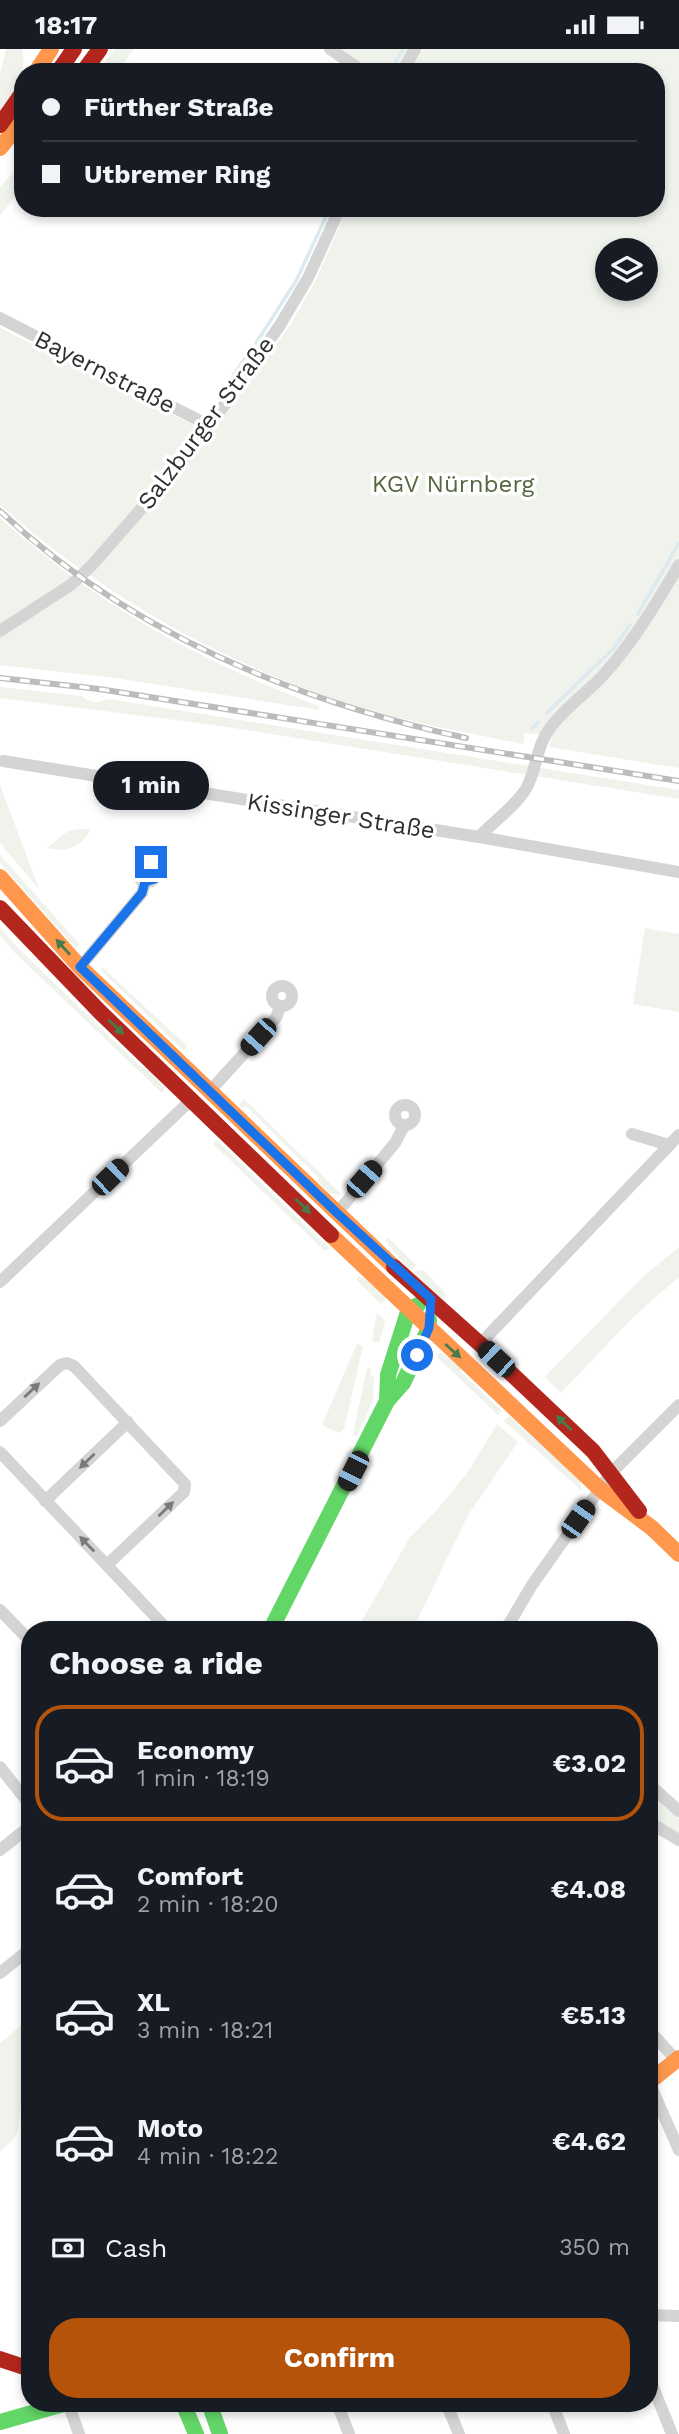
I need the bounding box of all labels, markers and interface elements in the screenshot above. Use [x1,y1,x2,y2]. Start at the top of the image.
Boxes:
text: 18:17 [35,10,97,40]
text: Fürther Straße [84,92,274,122]
text: Utbremer Ring [84,159,270,189]
map controls [595,238,658,301]
button: layers [595,238,658,301]
street label: Bayernstraße [30,325,180,419]
street label: Salzburger Straße [132,331,280,515]
park label: KGV Nürnberg [372,470,535,498]
callout: 1 min [93,761,209,809]
text: 1 min [121,772,181,799]
street label: Kissinger Straße [245,787,437,845]
route end [135,846,167,878]
one-way arrow [55,939,71,956]
car [237,1014,280,1060]
one-way arrow [107,1019,124,1035]
car [88,1155,133,1199]
car [343,1156,386,1202]
one-way arrow [294,1198,311,1214]
car [474,1337,519,1381]
route start [401,1339,433,1371]
one-way arrow [444,1343,461,1359]
one-way arrow [24,1382,41,1399]
one-way arrow [556,1416,573,1432]
car [335,1448,372,1494]
one-way arrow [79,1453,96,1469]
car [558,1496,599,1542]
one-way arrow [157,1501,174,1517]
one-way arrow [79,1536,95,1553]
text: Choose a ride [49,1644,263,1682]
icon: car [53,1732,116,1795]
text: Economy [137,1735,254,1765]
text: €3.02 [553,1748,626,1778]
text: 1 min · 18:19 [137,1765,270,1792]
icon: car [53,1858,116,1921]
text: Comfort [137,1861,243,1891]
text: €4.08 [551,1874,626,1904]
text: 2 min · 18:20 [137,1891,279,1918]
icon: car [53,1984,116,2047]
text: XL [137,1987,170,2017]
text: €5.13 [561,2000,626,2030]
text: 3 min · 18:21 [137,2017,273,2044]
icon: car [53,2110,116,2173]
text: Moto [137,2113,203,2143]
text: €4.62 [552,2126,626,2156]
text: 4 min · 18:22 [137,2143,278,2170]
icon: cash [49,2229,87,2267]
text: Cash [105,2233,167,2263]
text: 350 m [559,2234,630,2261]
button: Confirm [49,2318,630,2398]

